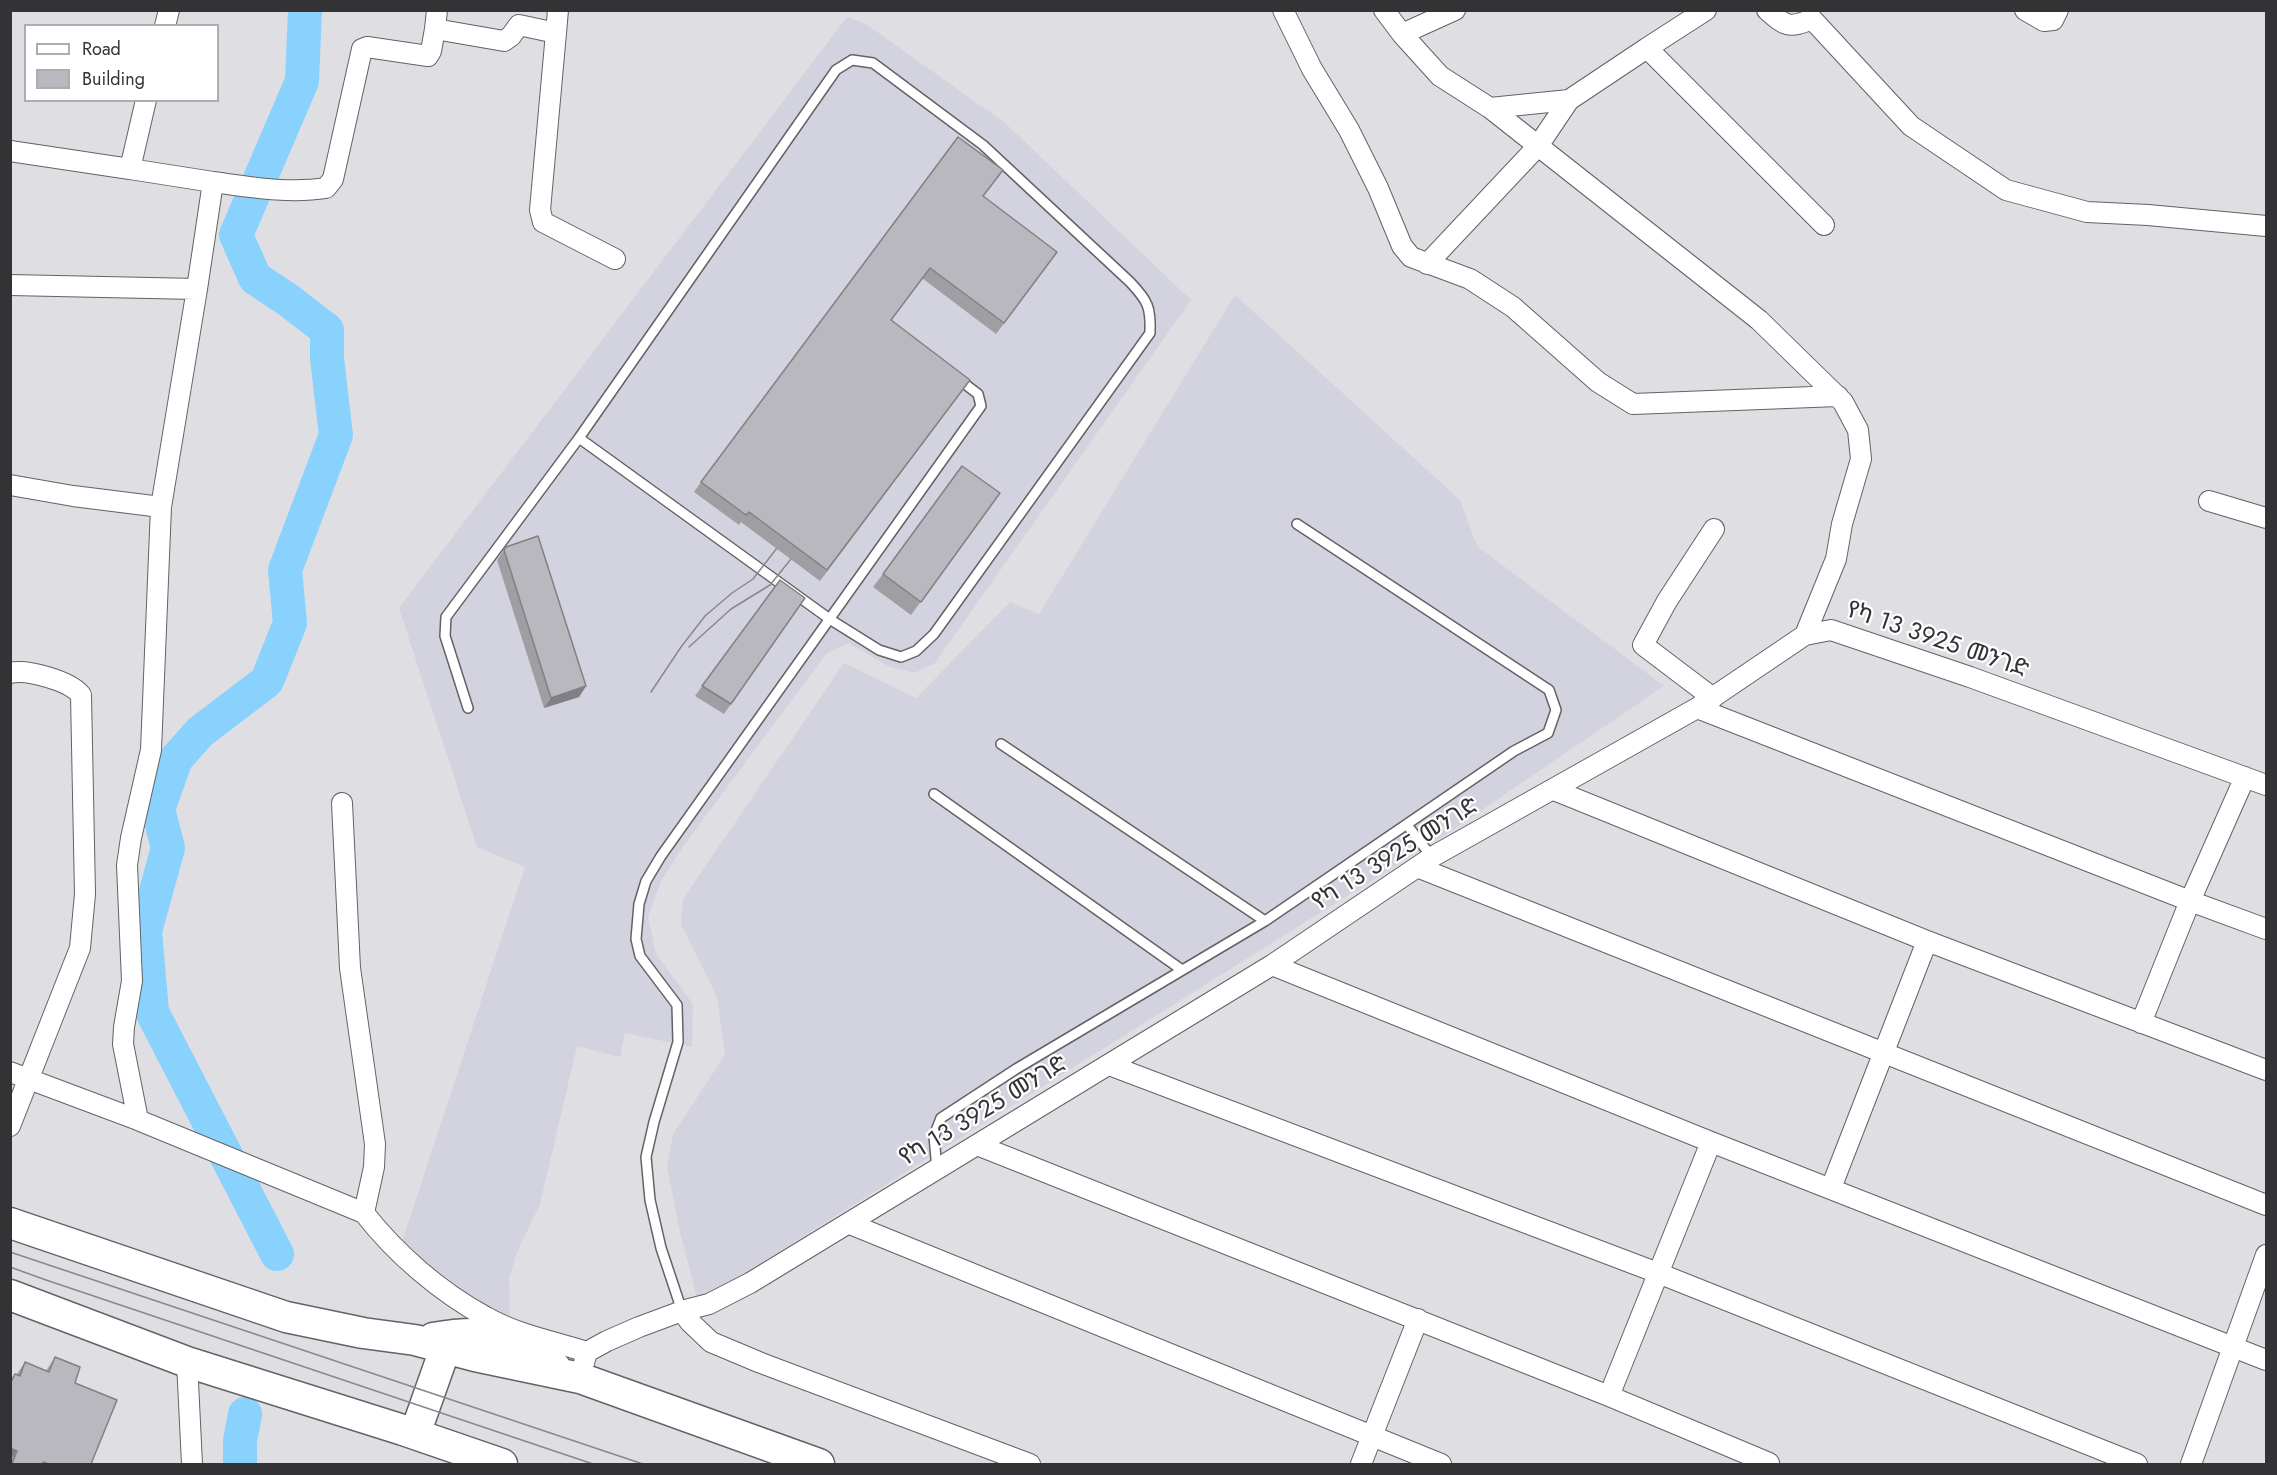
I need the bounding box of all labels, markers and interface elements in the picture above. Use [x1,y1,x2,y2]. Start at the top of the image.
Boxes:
legend [24,24,219,102]
text: Road [82,36,121,62]
text: Building [82,66,145,92]
street label: የካ 13 3925 መንገድ [1842,596,2032,686]
street label: የካ 13 3925 መንገድ [1307,792,1485,918]
street label: የካ 13 3925 መንገድ [895,1051,1073,1173]

